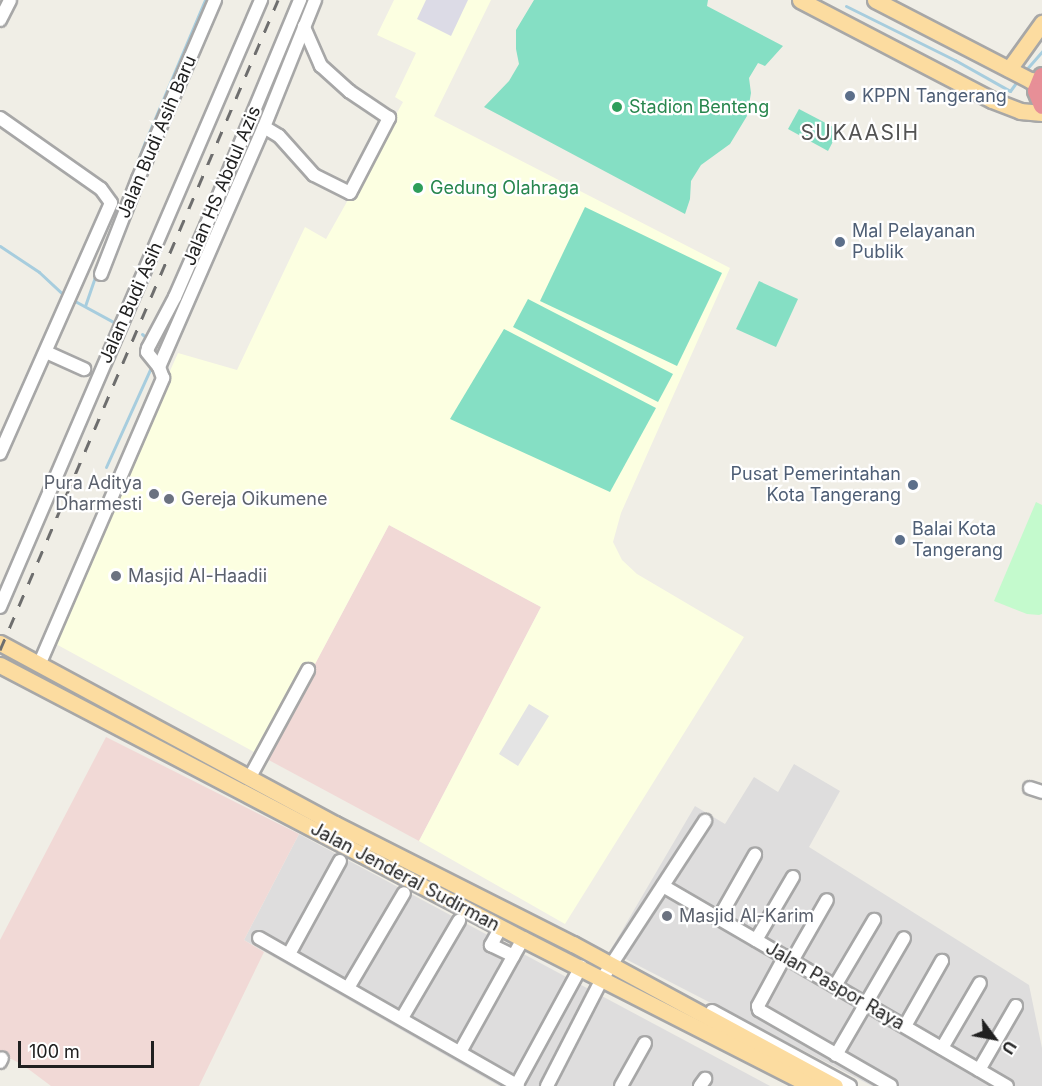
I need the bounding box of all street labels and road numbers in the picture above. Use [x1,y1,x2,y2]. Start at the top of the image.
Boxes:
street label: Jalan Budi Asih Baru [113,52,201,222]
street label: Jalan HS Abdul Azis [179,103,265,269]
street label: Jalan Budi Asih [95,239,167,367]
street label: Jalan Jenderal Sudirman [307,818,503,936]
street label: Jalan Paspor Raya [762,937,908,1035]

